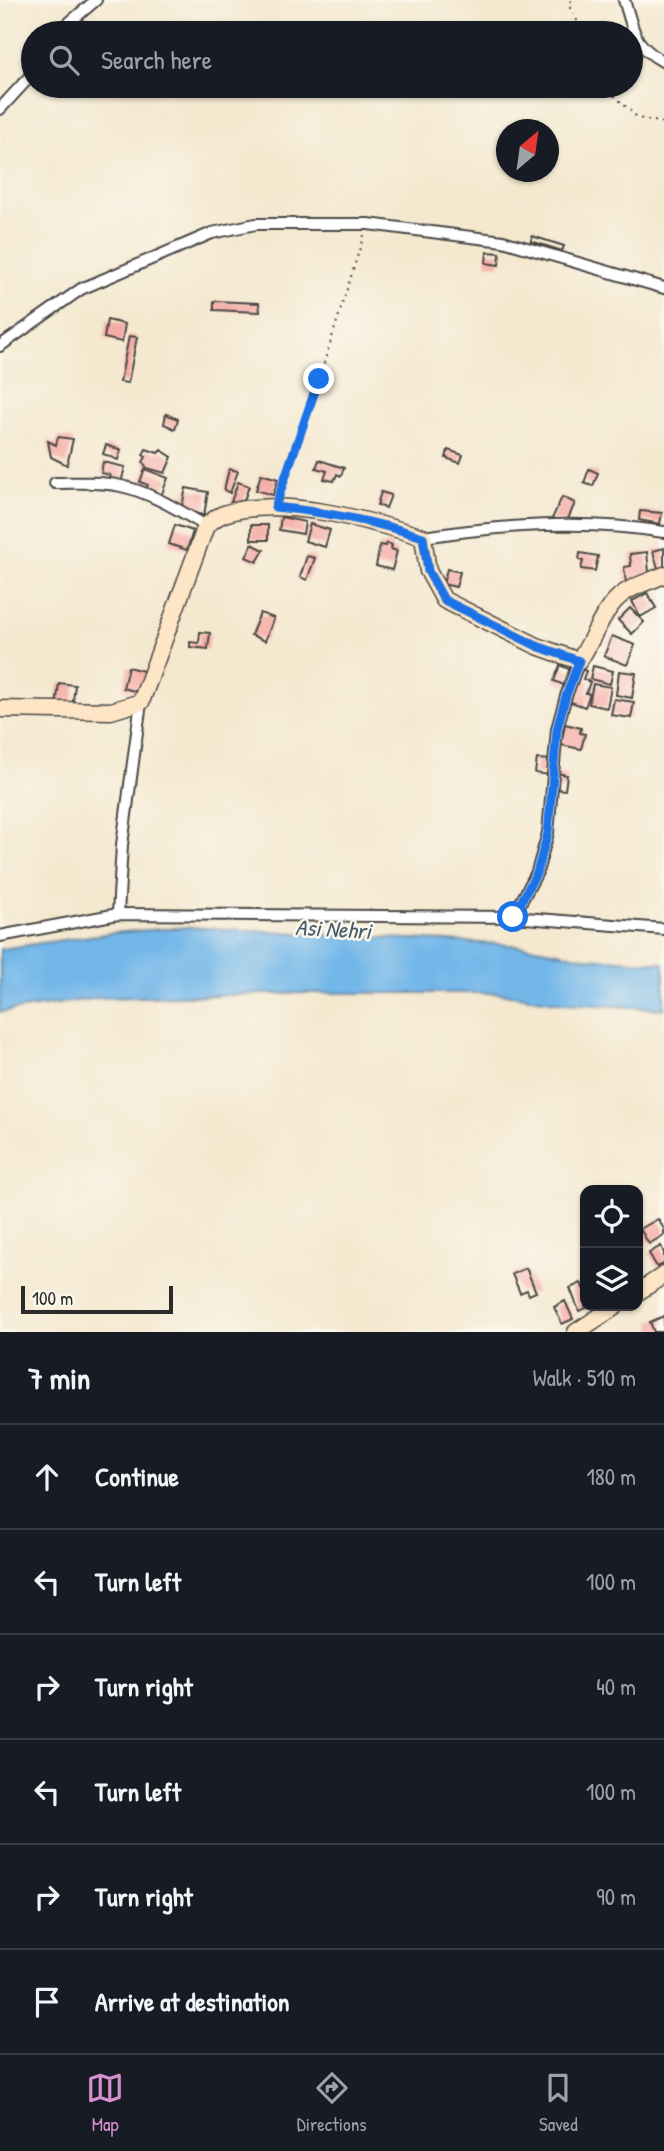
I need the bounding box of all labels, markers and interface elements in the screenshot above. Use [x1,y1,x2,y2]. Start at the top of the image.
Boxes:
search box [21,21,643,98]
icon: search [45,41,83,79]
text: Search here [101,42,212,77]
north arrow [496,119,559,182]
route end [303,363,334,394]
route start [497,901,528,932]
water label: Asi Nehri [294,911,373,946]
map controls [580,1185,643,1311]
button: locate [580,1185,643,1248]
button: layers [580,1248,643,1311]
scale bar [21,1283,173,1315]
text: 100 m [32,1285,73,1311]
text: 7 min [28,1358,90,1398]
text: Walk · 510 m [533,1362,636,1393]
icon: ahead [28,1458,66,1496]
text: Continue [95,1459,179,1494]
text: 180 m [586,1461,636,1492]
icon: left [28,1563,66,1601]
text: Turn left [95,1564,181,1599]
text: 100 m [586,1566,636,1597]
icon: right [28,1668,66,1706]
text: Turn right [95,1669,193,1704]
text: 40 m [596,1671,636,1702]
icon: left [28,1773,66,1811]
text: Turn left [95,1774,181,1809]
text: 100 m [586,1776,636,1807]
icon: right [28,1878,66,1916]
text: Turn right [95,1879,193,1914]
text: 90 m [596,1881,636,1912]
icon: arrive [28,1983,66,2021]
text: Arrive at destination [95,1984,290,2019]
tab: Map [86,2069,124,2137]
tab: Directions [297,2069,367,2137]
tab: Saved [539,2069,578,2137]

